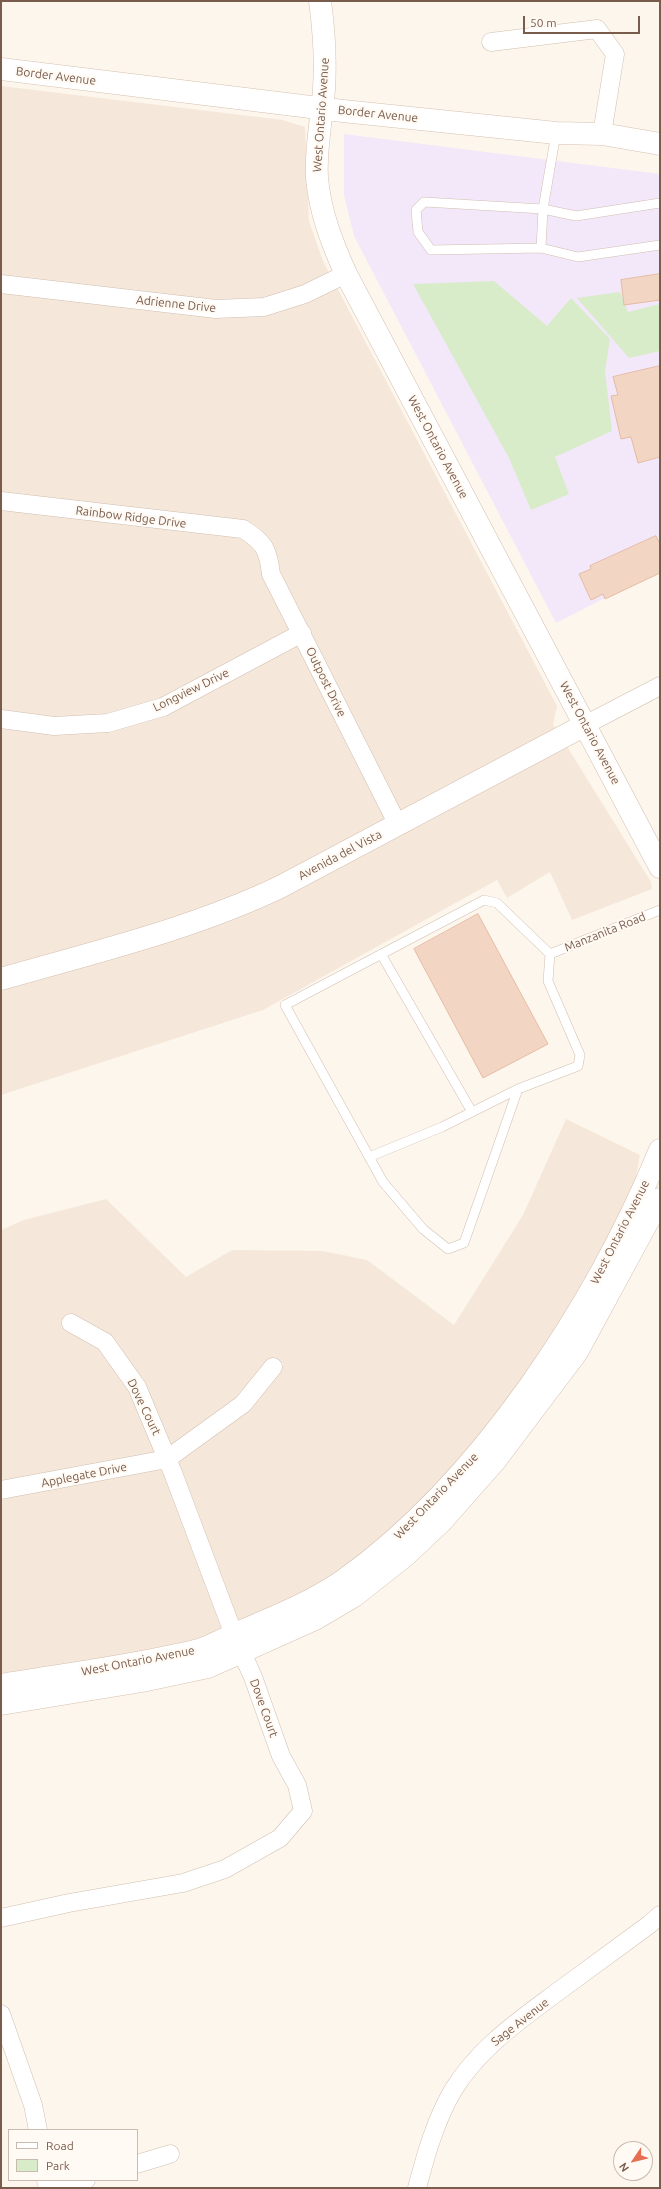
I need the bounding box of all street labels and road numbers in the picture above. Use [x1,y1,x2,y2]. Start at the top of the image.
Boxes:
street label: West Ontario Avenue [310,57,332,173]
street label: Border Avenue [15,64,97,88]
street label: Border Avenue [337,103,419,125]
street label: Adrienne Drive [135,293,217,315]
street label: West Ontario Avenue [405,393,471,501]
street label: Rainbow Ridge Drive [75,503,187,531]
street label: Outpost Drive [303,645,349,719]
street label: Longview Drive [151,665,231,715]
street label: West Ontario Avenue [557,679,623,787]
street label: Avenida del Vista [296,827,384,883]
street label: Manzanita Road [562,909,648,955]
street label: West Ontario Avenue [588,1178,652,1286]
street label: Dove Court [124,1376,164,1438]
street label: West Ontario Avenue [391,1450,481,1542]
street label: Applegate Drive [40,1460,128,1490]
street label: West Ontario Avenue [80,1643,196,1679]
street label: Dove Court [247,1677,281,1739]
street label: Sage Avenue [488,1995,552,2049]

